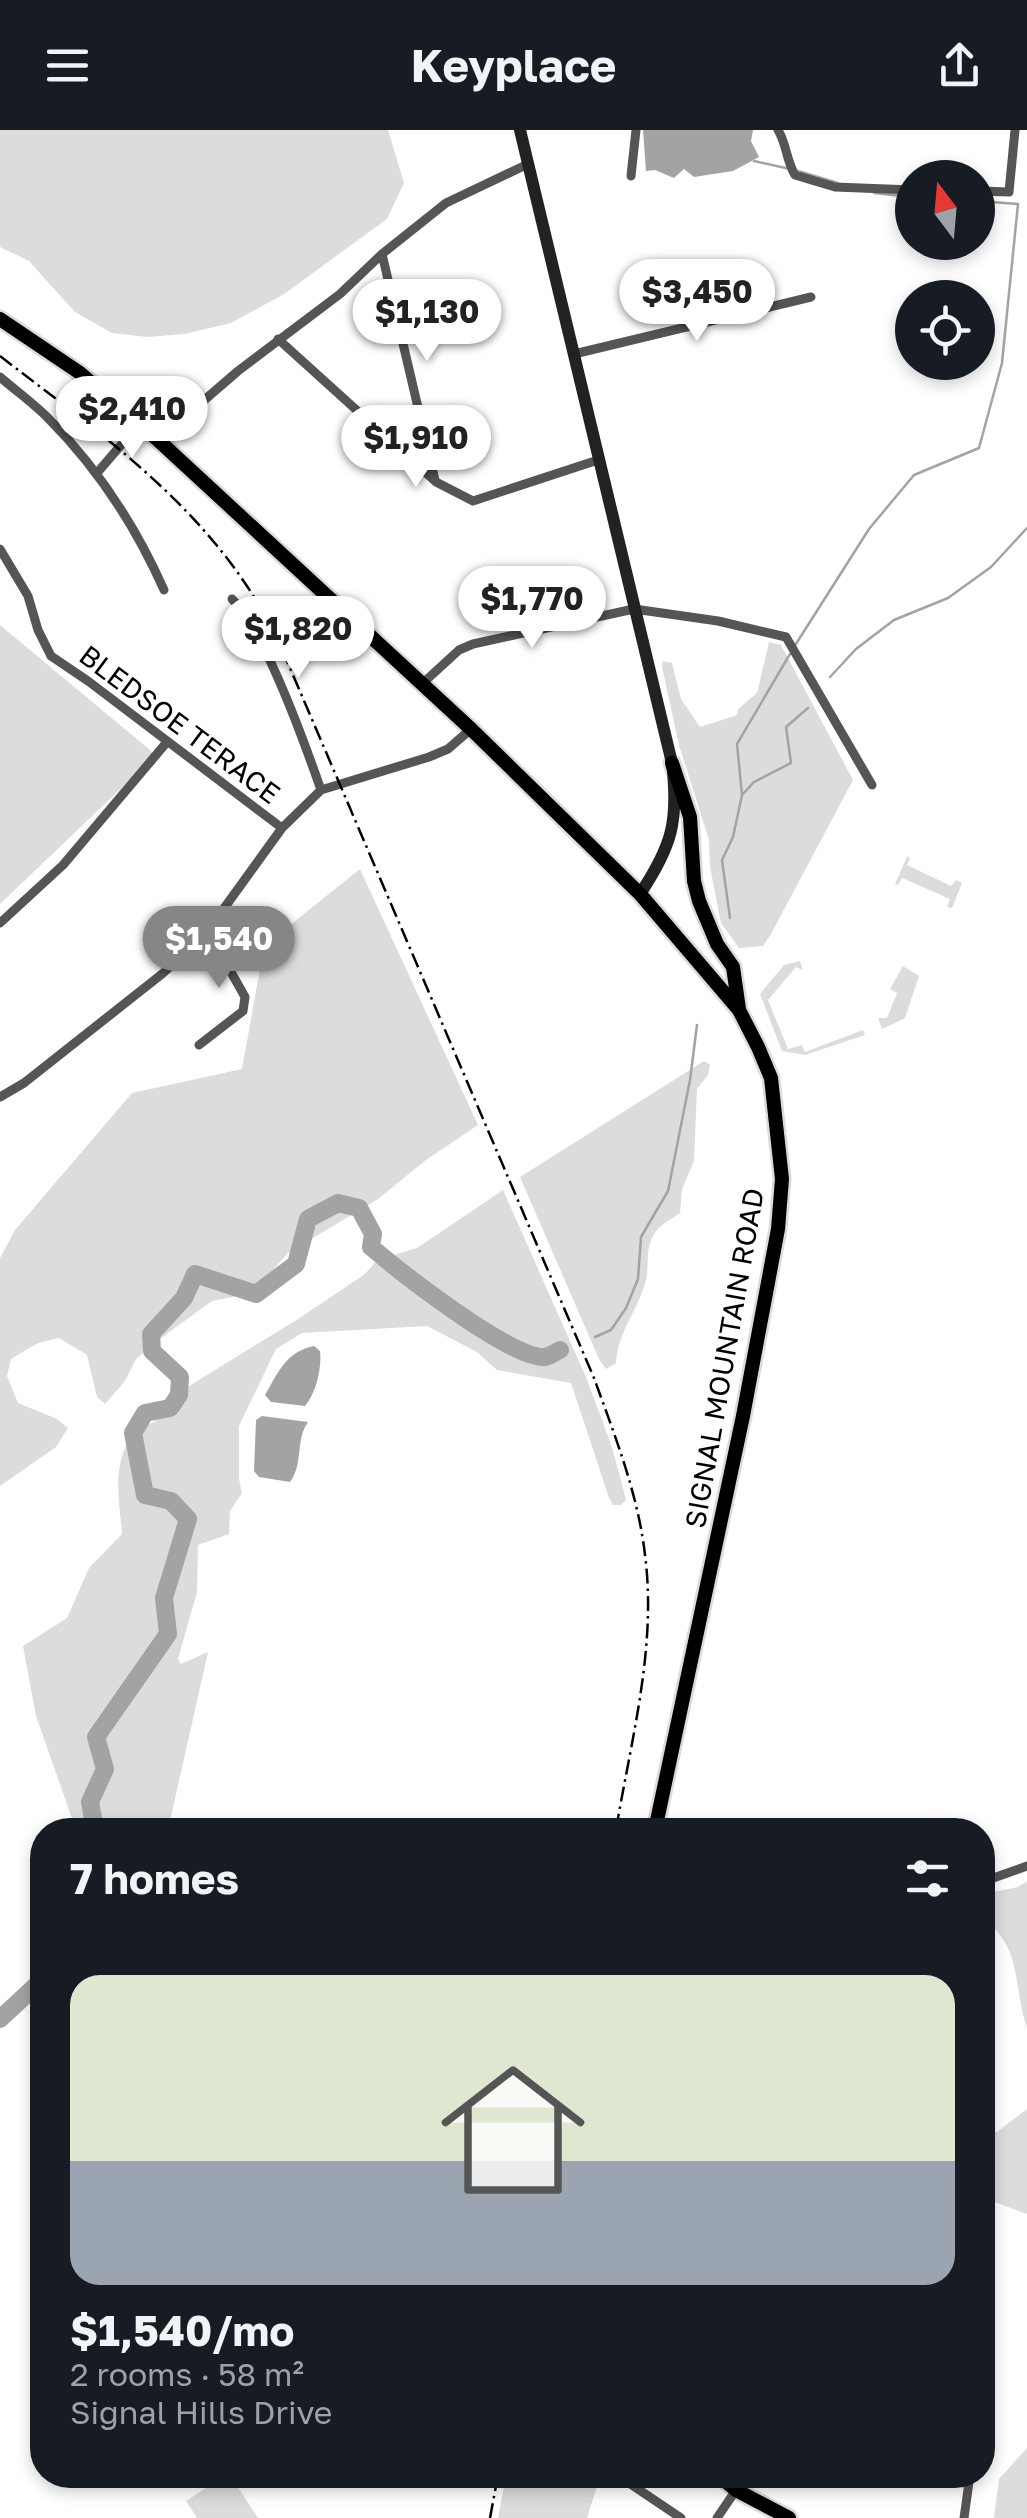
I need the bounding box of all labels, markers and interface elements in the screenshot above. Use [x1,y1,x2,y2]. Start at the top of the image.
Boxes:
icon: menu [40,38,95,93]
text: Keyplace [411,38,616,92]
icon: share [932,38,987,93]
north arrow [895,160,995,260]
map controls [895,160,995,380]
pin: $3,450 [616,259,778,344]
text: $3,450 [641,272,753,310]
pin: $1,130 [346,279,508,364]
button: locate [895,280,995,380]
text: $1,130 [375,292,479,330]
pin: $2,410 [51,376,213,461]
text: $2,410 [78,389,186,427]
pin: $1,910 [335,405,497,490]
text: $1,910 [363,418,469,456]
pin: $1,770 [451,566,613,651]
text: $1,770 [480,579,584,617]
pin: $1,820 [217,596,379,681]
text: $1,820 [244,609,352,647]
street label: BLEDSOE TERACE [73,638,287,810]
pin: $1,540 [138,906,300,991]
text: $1,540 [165,919,273,957]
street label: SIGNAL MOUNTAIN ROAD [678,1186,770,1530]
icon: filters [900,1851,955,1906]
text: 7 homes [70,1853,239,1903]
icon: home [423,2040,603,2220]
text: $1,540/mo [70,2305,295,2355]
text: 2 rooms · 58 m² [70,2355,304,2393]
text: Signal Hills Drive [70,2393,332,2431]

